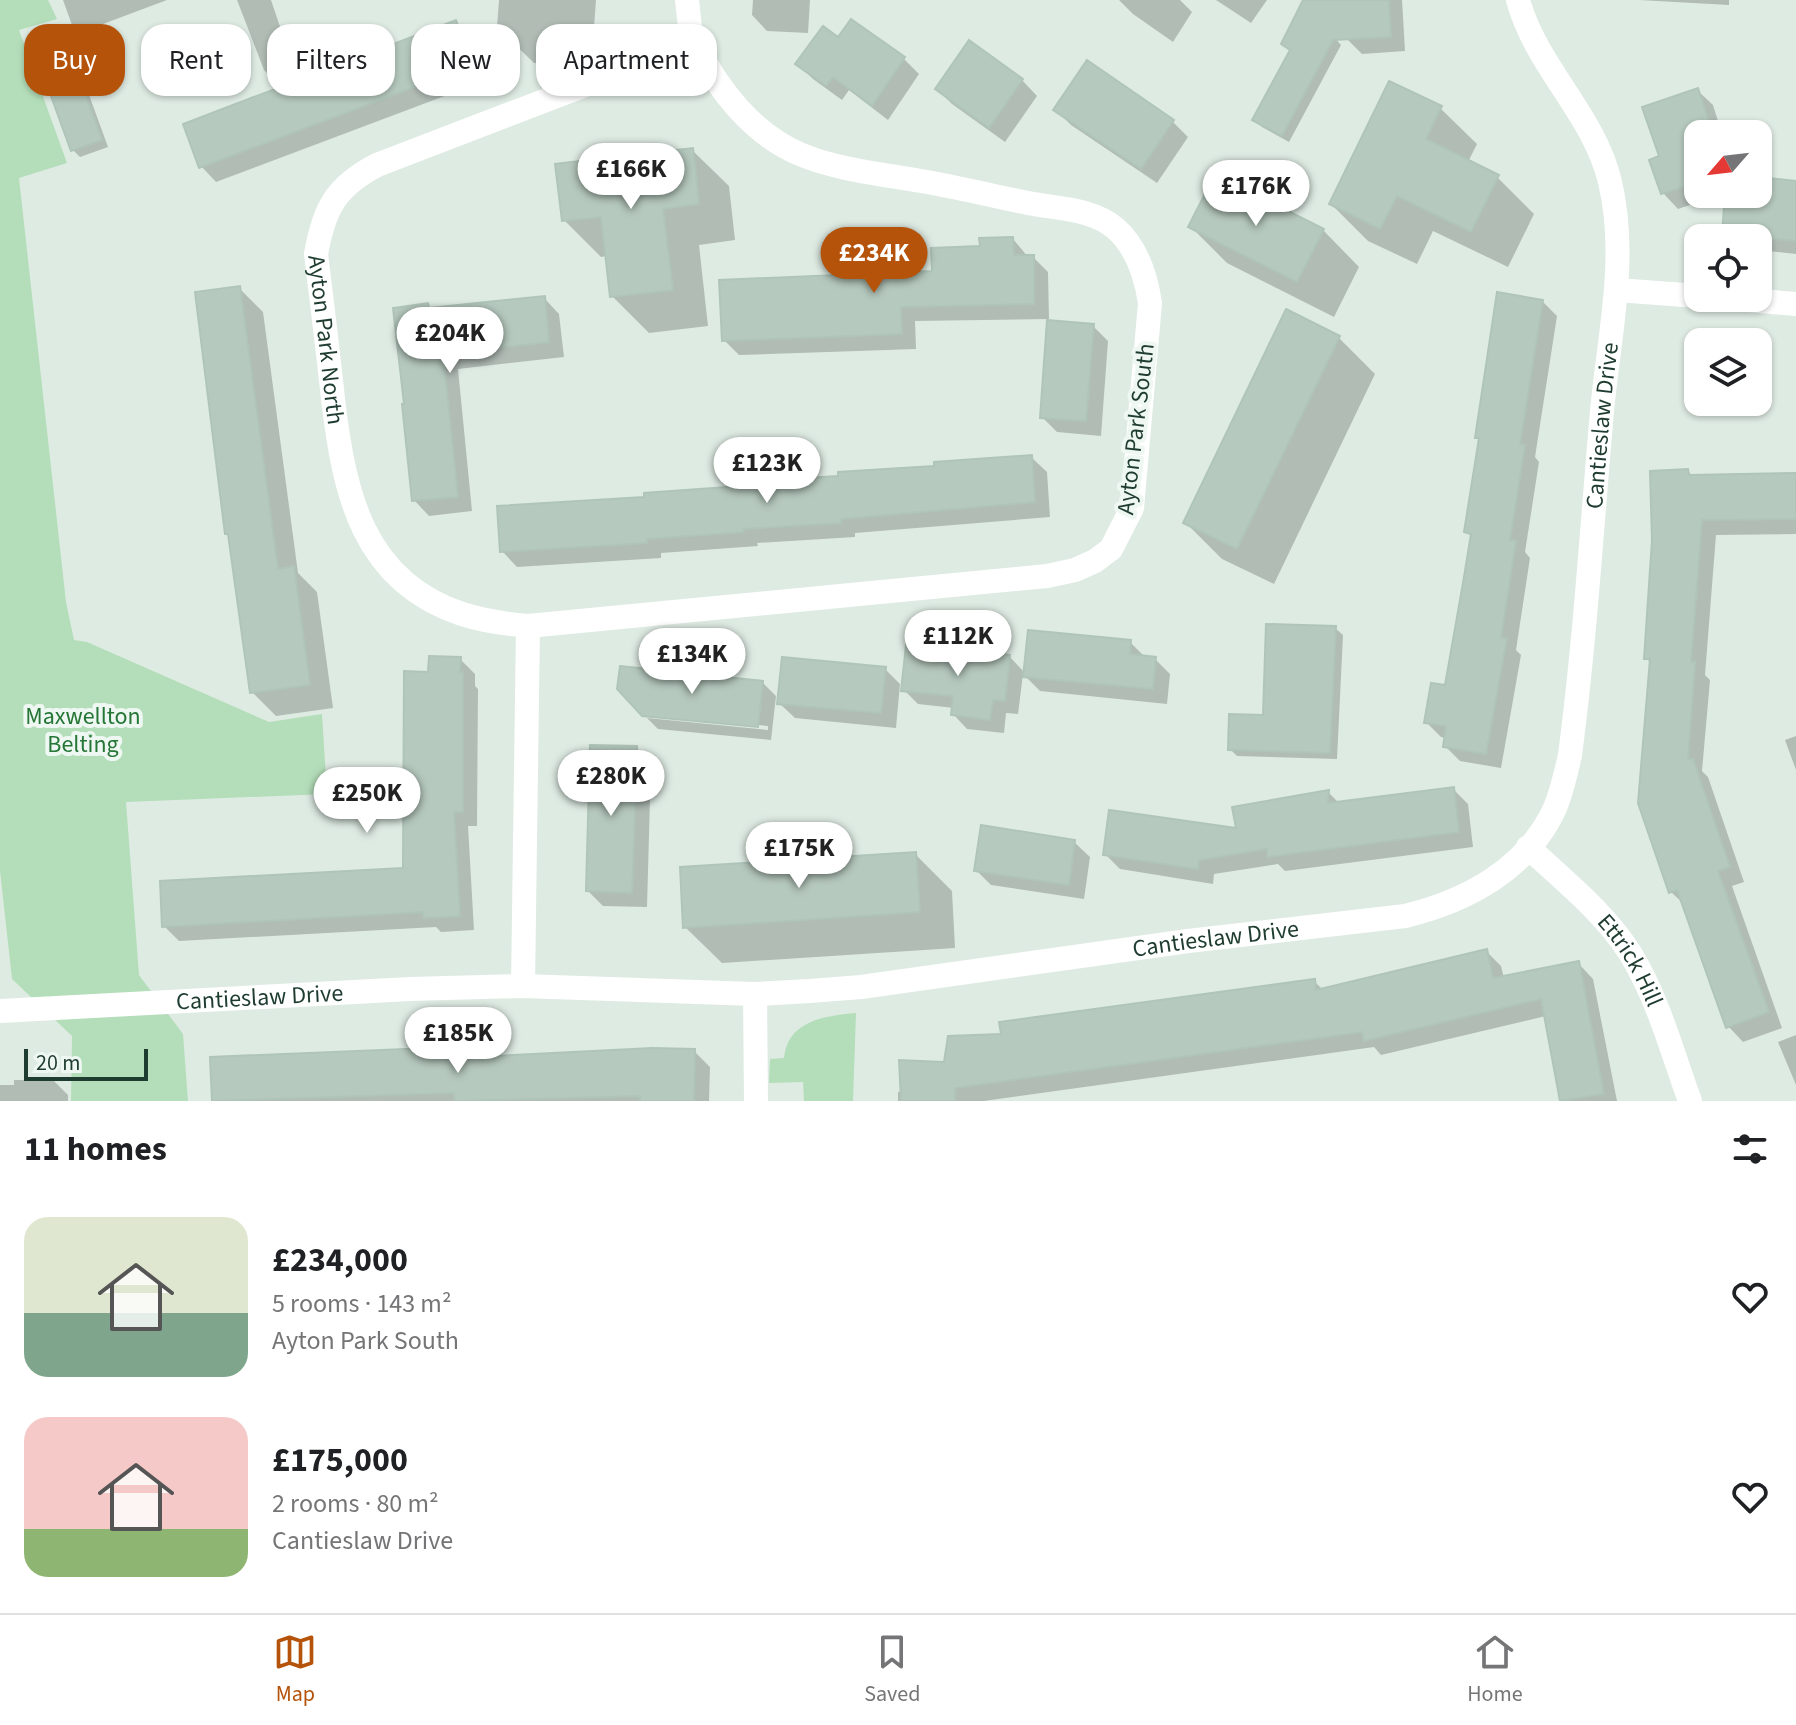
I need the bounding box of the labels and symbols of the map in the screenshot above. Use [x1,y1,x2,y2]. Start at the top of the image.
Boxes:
north arrow [1684,120,1772,208]
pin: £166K [575,143,687,211]
pin: £176K [1200,160,1312,228]
pin: £234K [818,227,930,295]
street label: Ayton Park North [299,253,354,427]
pin: £204K [394,307,506,375]
street label: Cantieslaw Drive [1576,340,1628,510]
street label: Ayton Park South [1108,341,1164,517]
pin: £123K [711,437,823,505]
pin: £112K [902,610,1014,678]
pin: £134K [636,628,748,696]
park label: Maxwellton Belting [25,699,141,762]
pin: £280K [555,750,667,818]
pin: £250K [311,767,423,835]
pin: £175K [743,822,855,890]
street label: Ettrick Hill [1589,906,1672,1012]
street label: Cantieslaw Drive [1130,911,1301,966]
street label: Cantieslaw Drive [175,975,344,1019]
pin: £185K [402,1007,514,1075]
scale bar [24,1045,148,1081]

